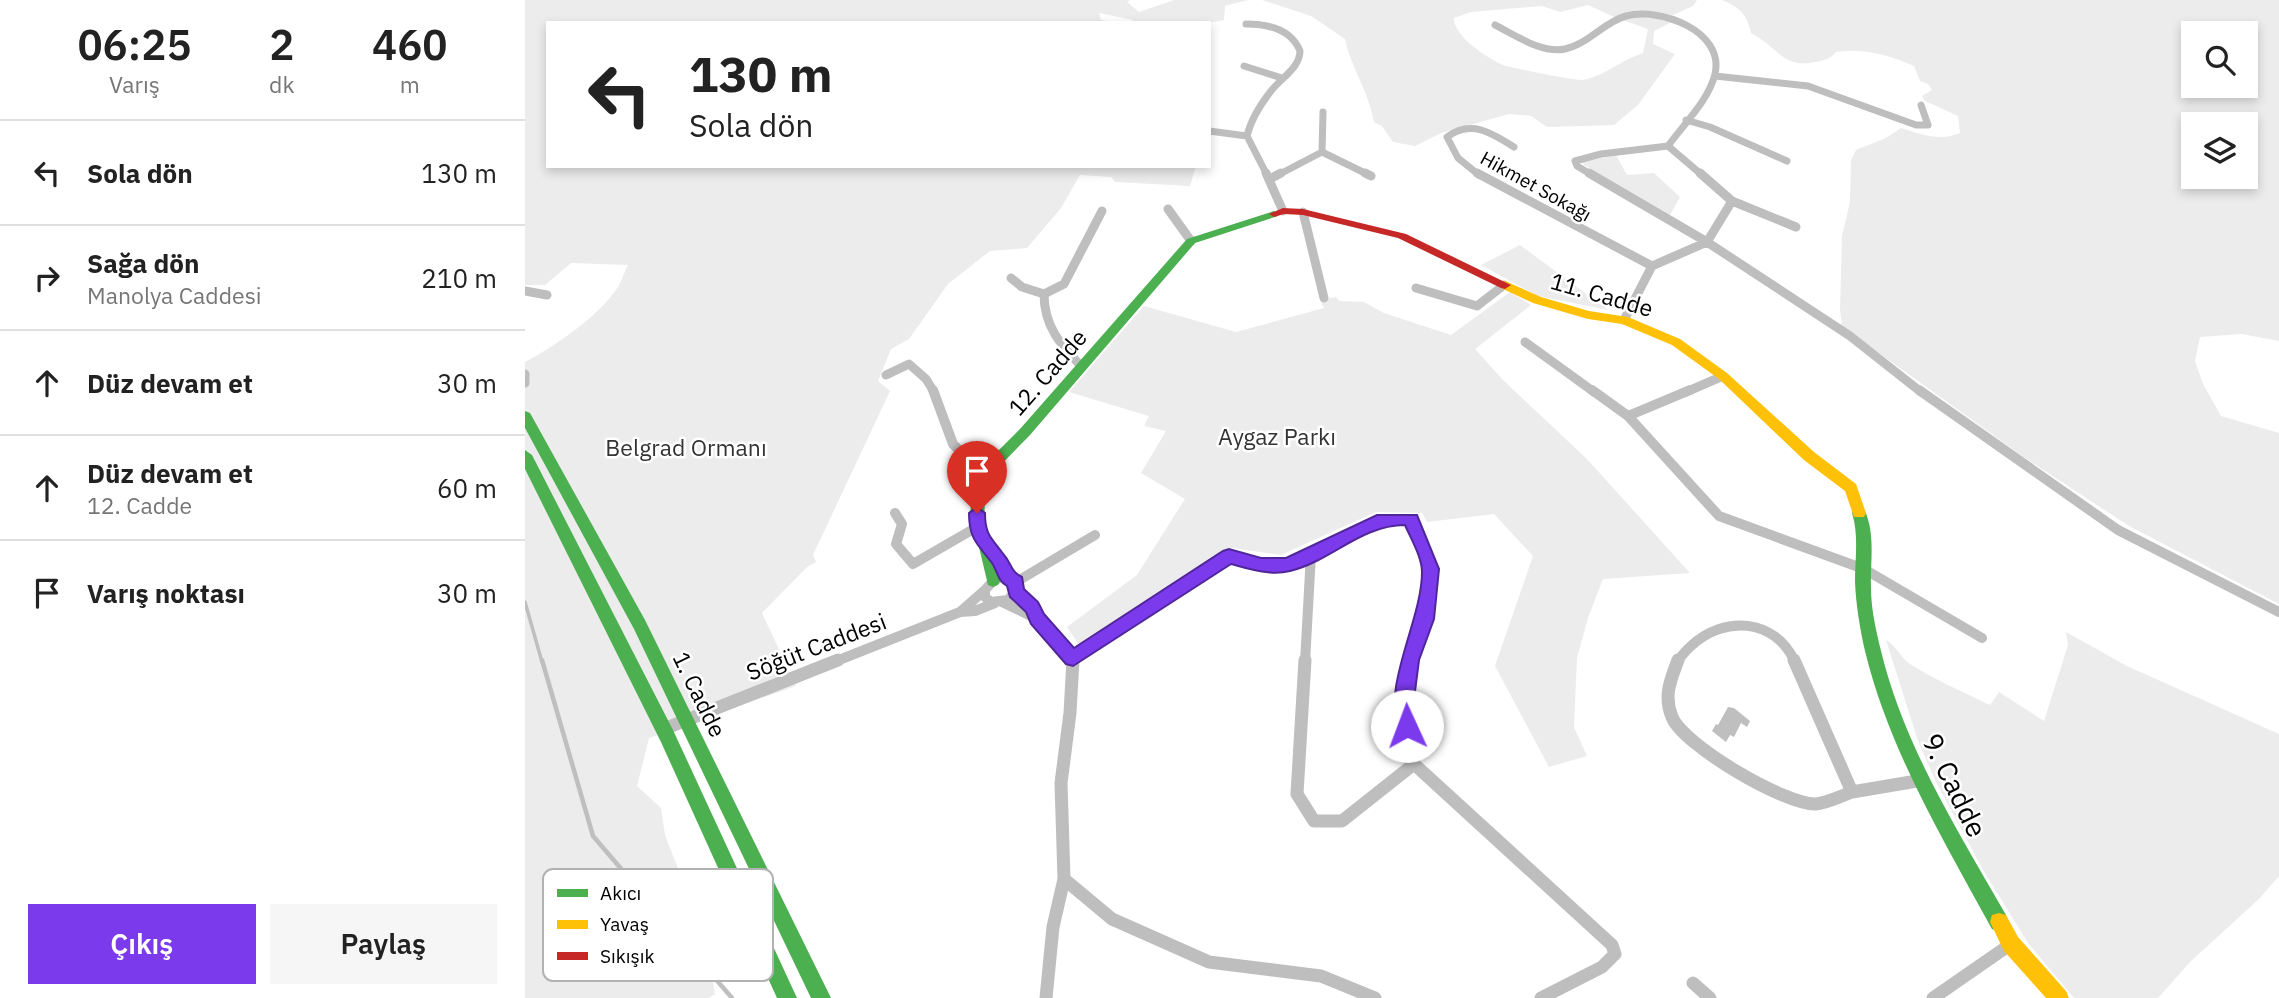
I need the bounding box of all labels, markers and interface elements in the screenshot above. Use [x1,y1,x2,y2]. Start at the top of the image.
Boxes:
text: 06:25 [77,17,192,72]
text: 2 [269,17,294,72]
text: 460 [372,17,448,72]
map controls [2181,21,2258,189]
button: search [2181,21,2258,98]
text: 130 m [689,42,833,105]
icon: left [574,49,665,140]
text: Varış [109,69,160,99]
text: dk [269,69,295,99]
text: m [400,69,420,99]
text: Sola dön [689,104,814,146]
button: layers [2181,112,2258,189]
street label: Hikmet Sokağı [1476,146,1596,226]
icon: left [28,154,66,192]
text: Sola dön [87,156,193,190]
text: 130 m [421,156,497,190]
text: Sağa dön [87,246,199,280]
icon: right [28,259,66,297]
text: 210 m [421,261,497,295]
street label: 11. Cadde [1547,265,1657,323]
text: Manolya Caddesi [87,280,262,310]
street label: 12. Cadde [1001,322,1093,422]
icon: ahead [28,364,66,402]
text: Düz devam et [87,366,253,400]
text: 30 m [437,366,497,400]
park label: Aygaz Parkı [1218,421,1336,451]
park label: Belgrad Ormanı [605,432,767,462]
pin [947,441,1007,513]
icon: arrive [958,452,996,490]
text: Düz devam et [87,456,253,490]
icon: ahead [28,469,66,507]
text: 60 m [437,471,497,505]
text: 12. Cadde [87,490,192,520]
icon: arrive [28,574,66,612]
text: Varış noktası [87,576,245,610]
text: 30 m [437,576,497,610]
street label: Söğüt Caddesi [742,606,890,686]
street label: 1. Cadde [666,646,734,742]
position arrow [1370,689,1444,763]
street label: 9. Cadde [1914,727,1996,843]
legend [543,869,773,981]
text: Akıcı [600,881,641,905]
button: Çıkış [28,904,256,984]
button: Paylaş [270,904,497,984]
text: Yavaş [600,912,649,936]
text: Sıkışık [600,944,655,968]

